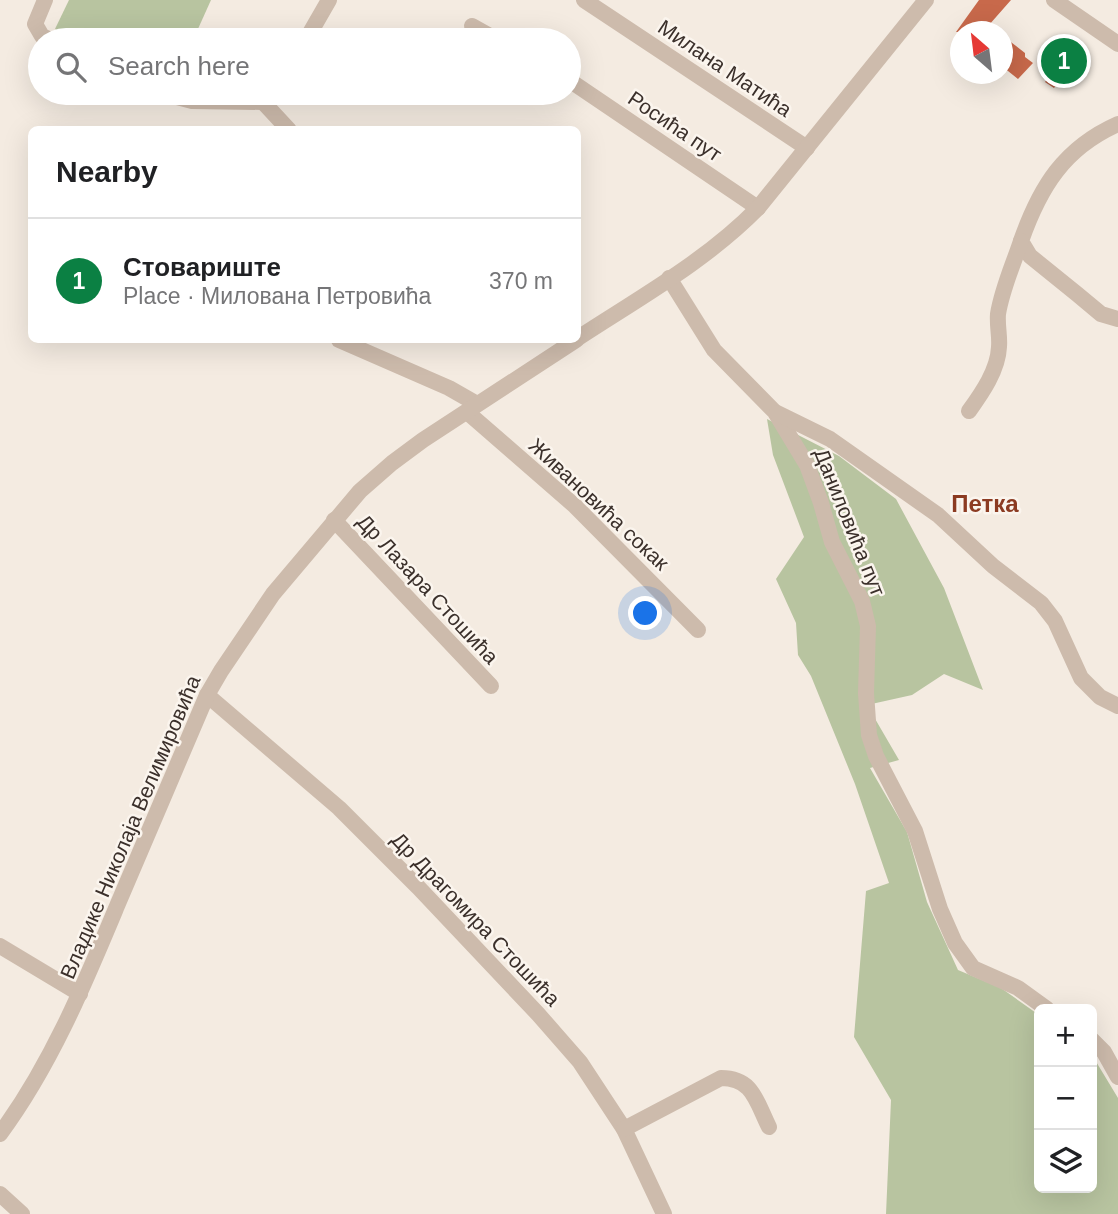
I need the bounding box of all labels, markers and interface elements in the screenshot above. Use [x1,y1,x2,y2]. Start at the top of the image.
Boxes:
street label: Милана Матића [654,15,796,121]
north arrow [950,21,1013,84]
search box [28,28,581,105]
pin: 1 [1041,35,1087,87]
icon: search [52,48,90,86]
text: Search here [108,51,250,81]
street label: Росића пут [624,86,726,166]
text: Nearby [56,155,158,188]
text: Стовариште [123,252,281,282]
text: 1 [73,268,85,294]
text: 370 m [489,268,553,294]
text: Place · Милована Петровића [123,283,431,309]
street label: Живановића сокак [525,434,674,575]
street label: Даниловића пут [810,445,890,599]
district label: Петка [951,490,1019,517]
street label: Др Лазара Стошића [353,510,503,669]
your location [628,596,662,630]
street label: Владике Николаја Велимировића [55,672,205,982]
street label: Др Драгомира Стошића [387,828,565,1011]
map controls [1034,1004,1097,1193]
button: + [1034,1004,1097,1067]
button: − [1034,1067,1097,1130]
button: layers [1034,1130,1097,1193]

